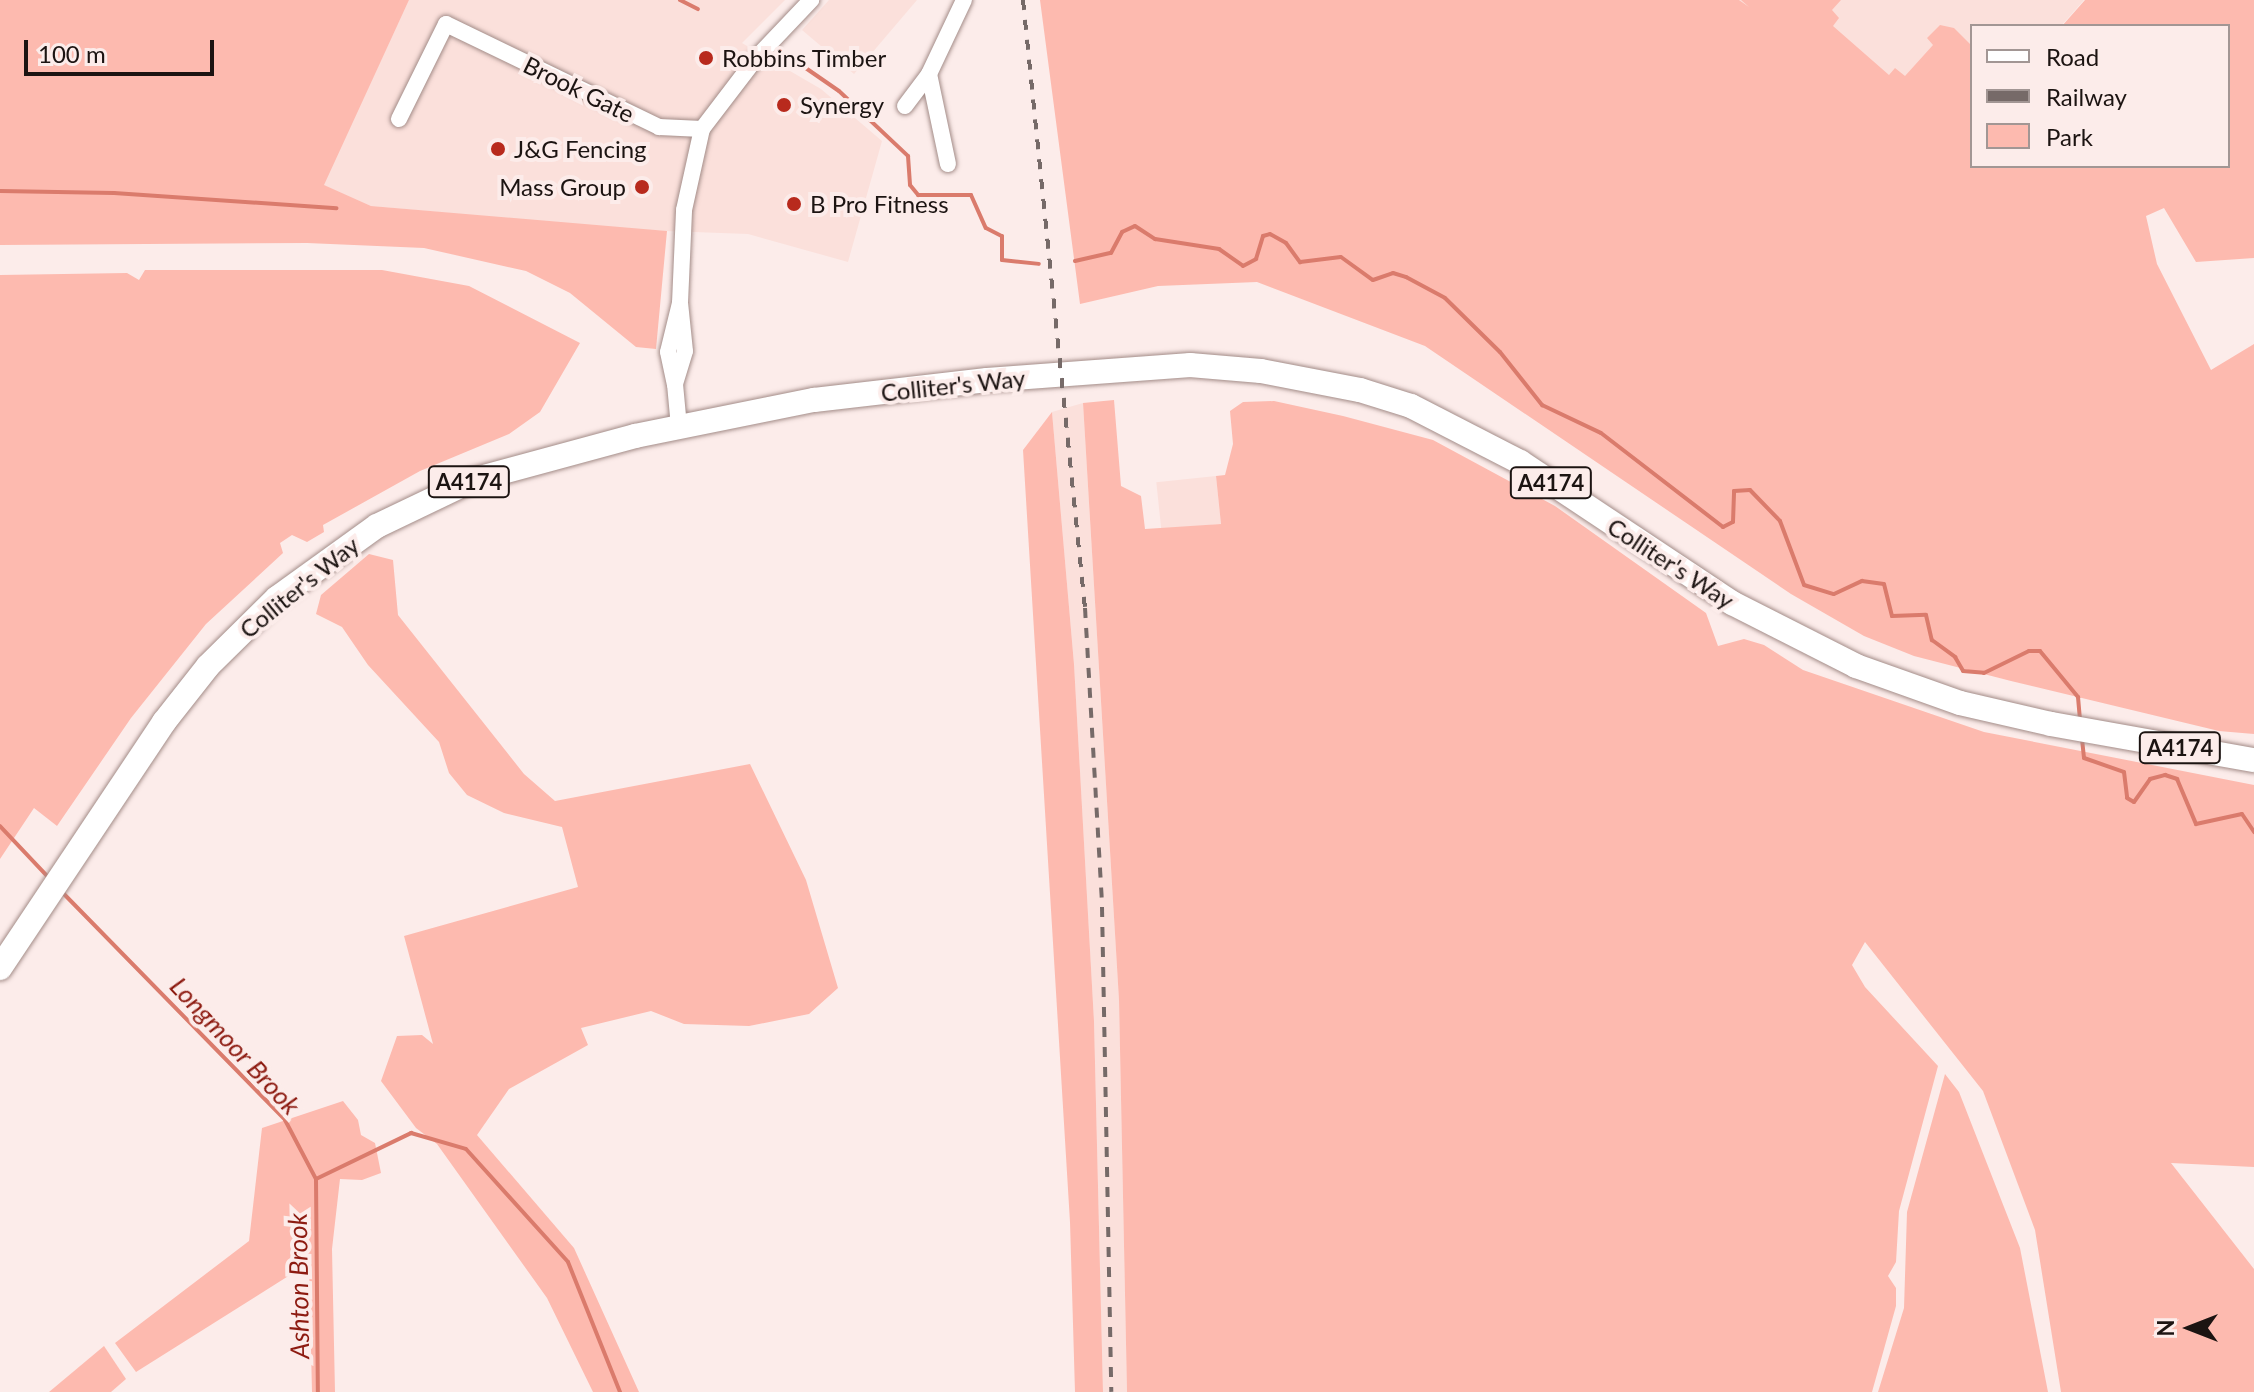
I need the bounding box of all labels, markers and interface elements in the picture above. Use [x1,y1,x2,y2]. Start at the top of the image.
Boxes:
scale bar [28,24,218,74]
legend [1970,24,2230,168]
text: 100 m [38,39,106,68]
text: Road [2046,42,2099,71]
place label: Robbins Timber [722,44,887,72]
marker: Robbins Timber [697,49,715,67]
street label: Brook Gate [519,50,639,128]
text: Railway [2046,82,2127,111]
place label: Synergy [800,91,884,119]
marker: Synergy [775,96,793,114]
text: Park [2046,122,2093,151]
place label: J&G Fencing [514,135,647,163]
marker: J&G Fencing [489,140,507,158]
place label: Mass Group [499,173,626,201]
marker: Mass Group [633,178,651,196]
place label: B Pro Fitness [810,190,949,218]
marker: B Pro Fitness [785,195,803,213]
street label: Colliter's Way [879,363,1027,407]
road number: A4174 [427,464,511,500]
road number: A4174 [1509,465,1593,501]
street label: Colliter's Way [1602,511,1740,615]
street label: Colliter's Way [234,530,364,644]
road number: A4174 [2138,730,2222,766]
water label: Longmoor Brook [163,971,307,1121]
water label: Ashton Brook [282,1213,316,1359]
north arrow [2150,1288,2230,1368]
text: N [2152,1320,2179,1336]

